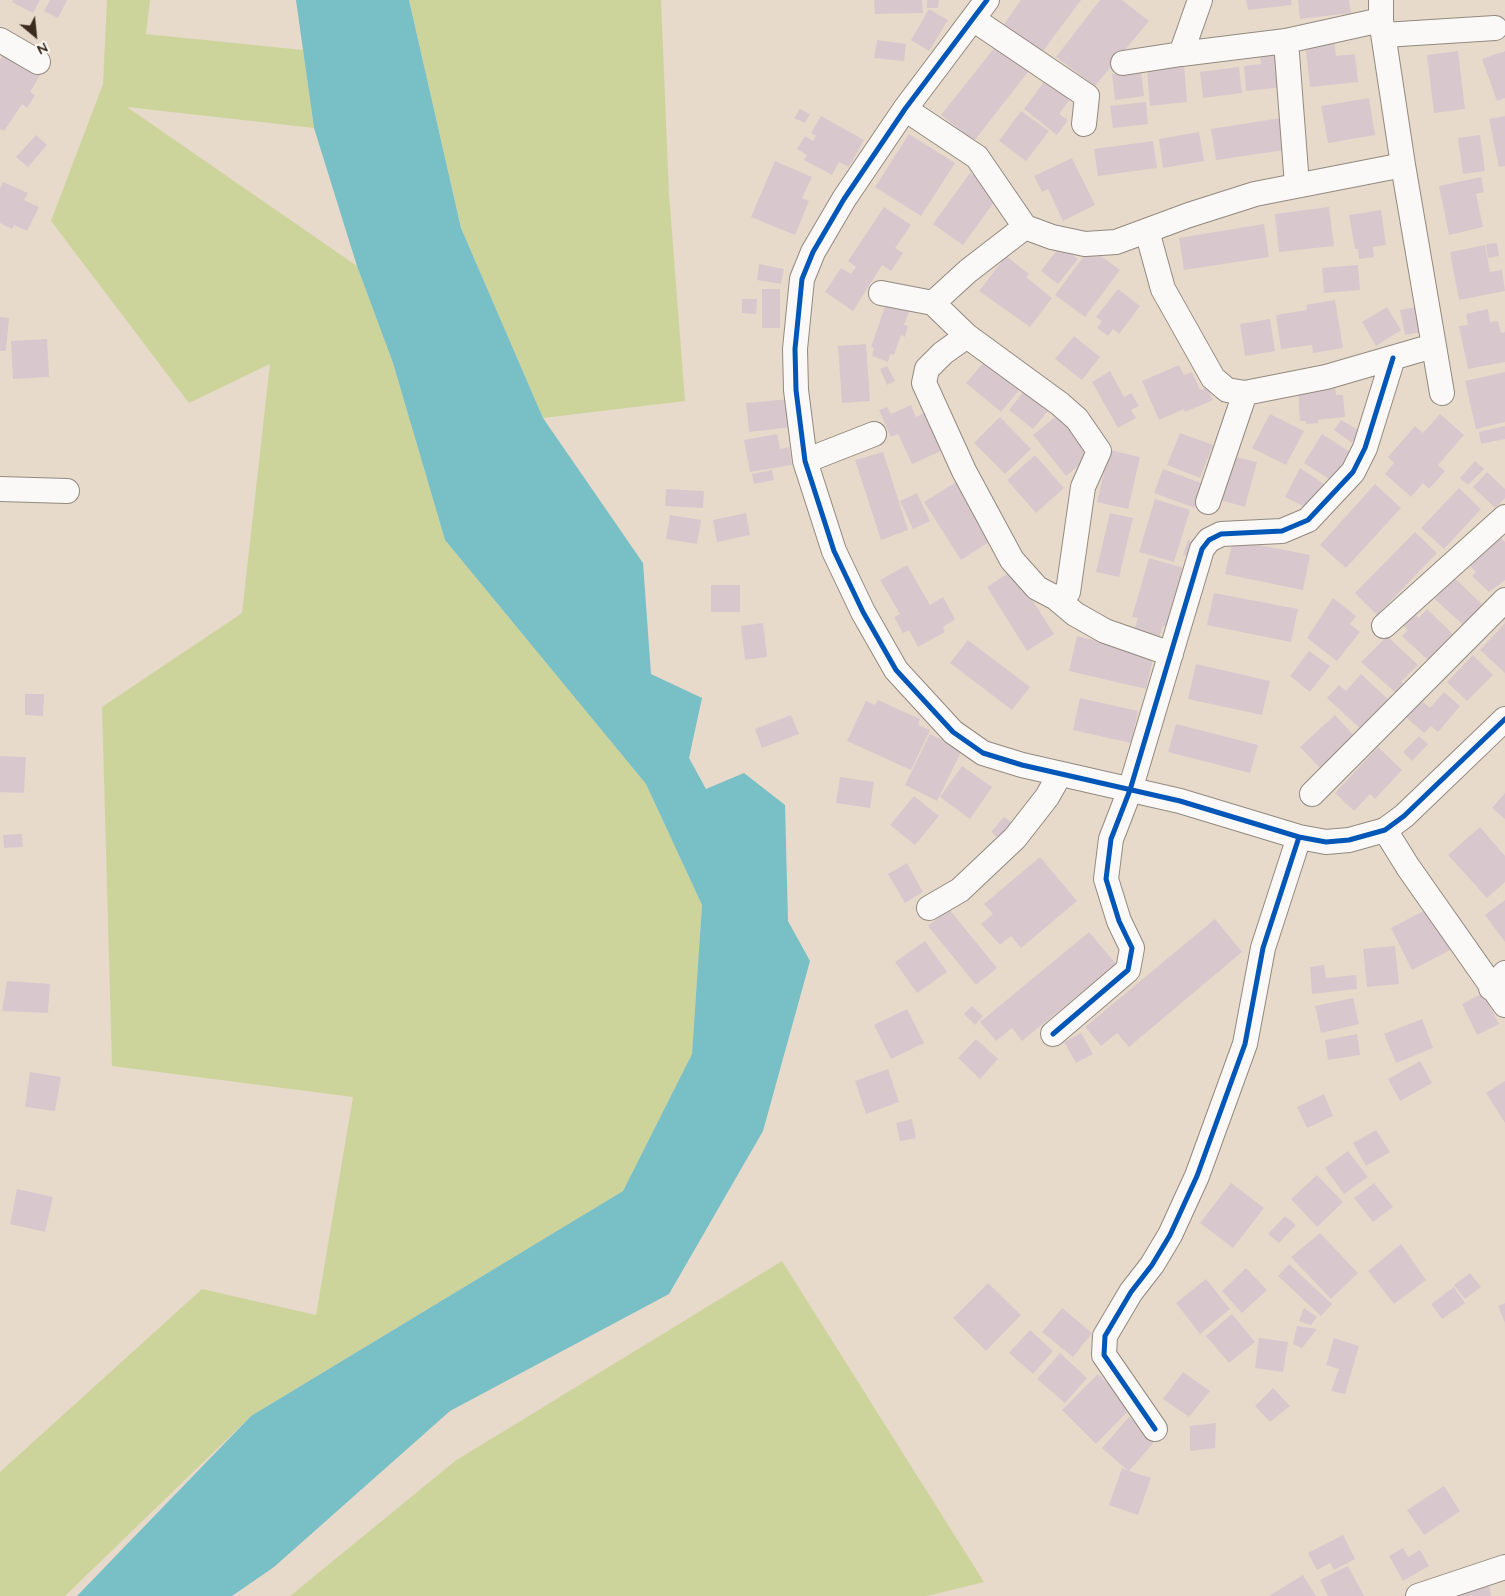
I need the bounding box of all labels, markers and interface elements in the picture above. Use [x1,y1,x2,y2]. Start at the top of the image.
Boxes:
north arrow [10,10,60,60]
text: N [33,37,51,59]

